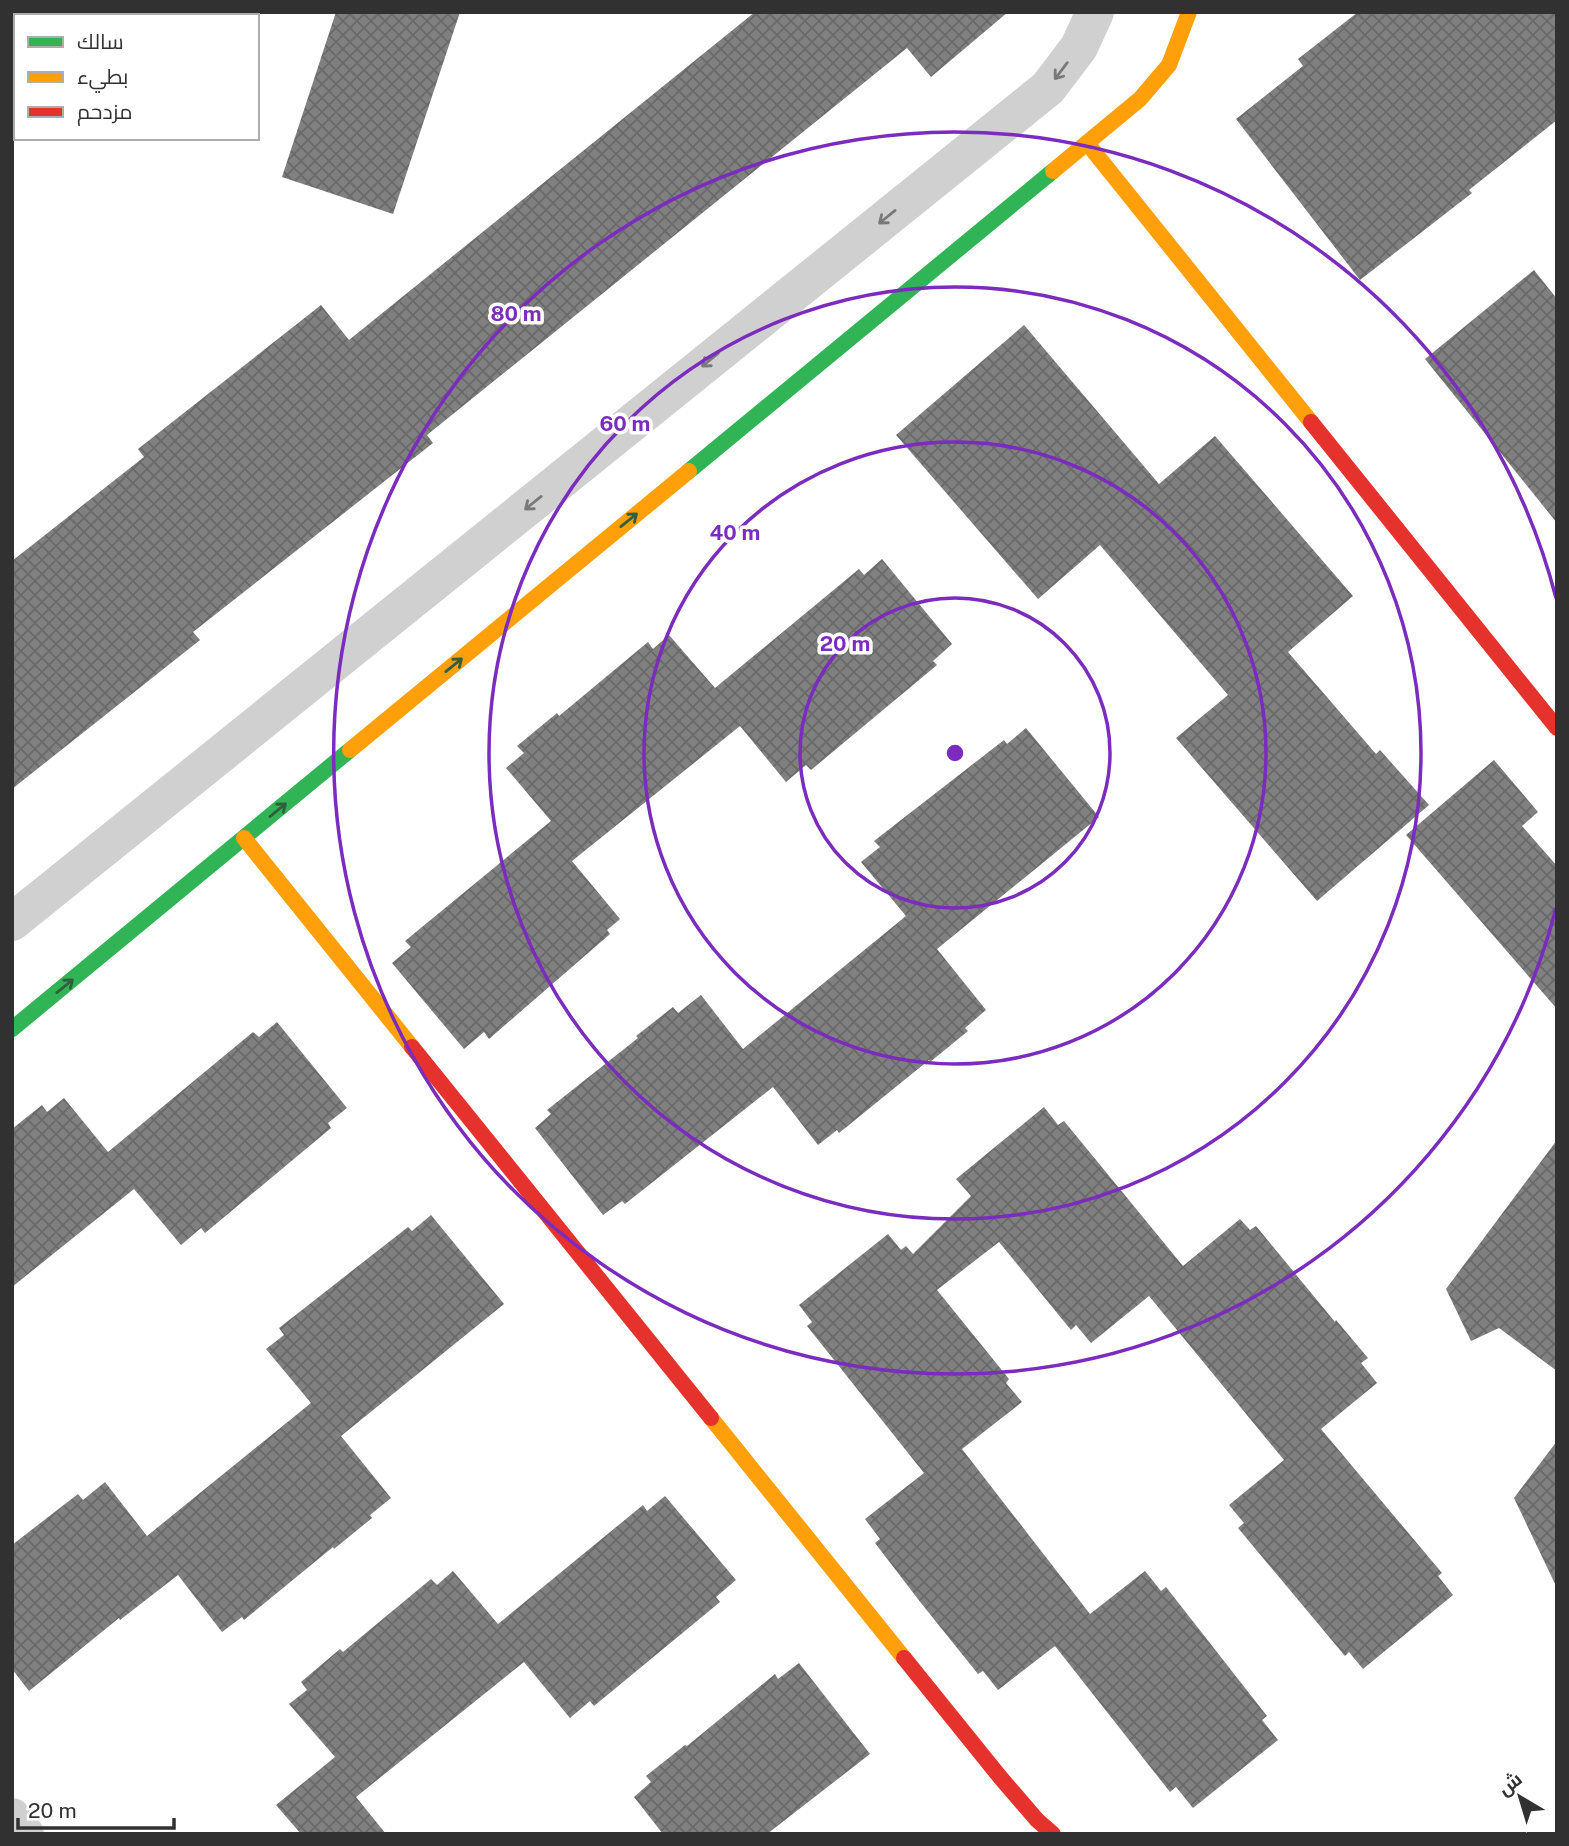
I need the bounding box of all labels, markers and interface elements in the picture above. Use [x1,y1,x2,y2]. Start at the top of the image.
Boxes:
legend [14,14,259,140]
text: سالك [77,29,124,54]
one-way arrow [1053,61,1068,80]
text: بطيء [77,64,128,93]
text: مزدحم [77,99,132,126]
one-way arrow [879,209,897,225]
text: 80 m [490,301,542,326]
one-way arrow [702,352,720,368]
text: 60 m [600,411,650,436]
one-way arrow [524,495,542,510]
one-way arrow [620,513,638,528]
text: 40 m [710,520,760,545]
text: 20 m [820,631,870,656]
one-way arrow [444,657,462,673]
centre of rings [943,741,967,765]
one-way arrow [269,802,287,818]
one-way arrow [55,978,73,993]
north arrow [1485,1762,1555,1832]
text: ش [1493,1767,1527,1801]
scale bar [18,1786,173,1830]
text: 20 m [28,1798,77,1823]

